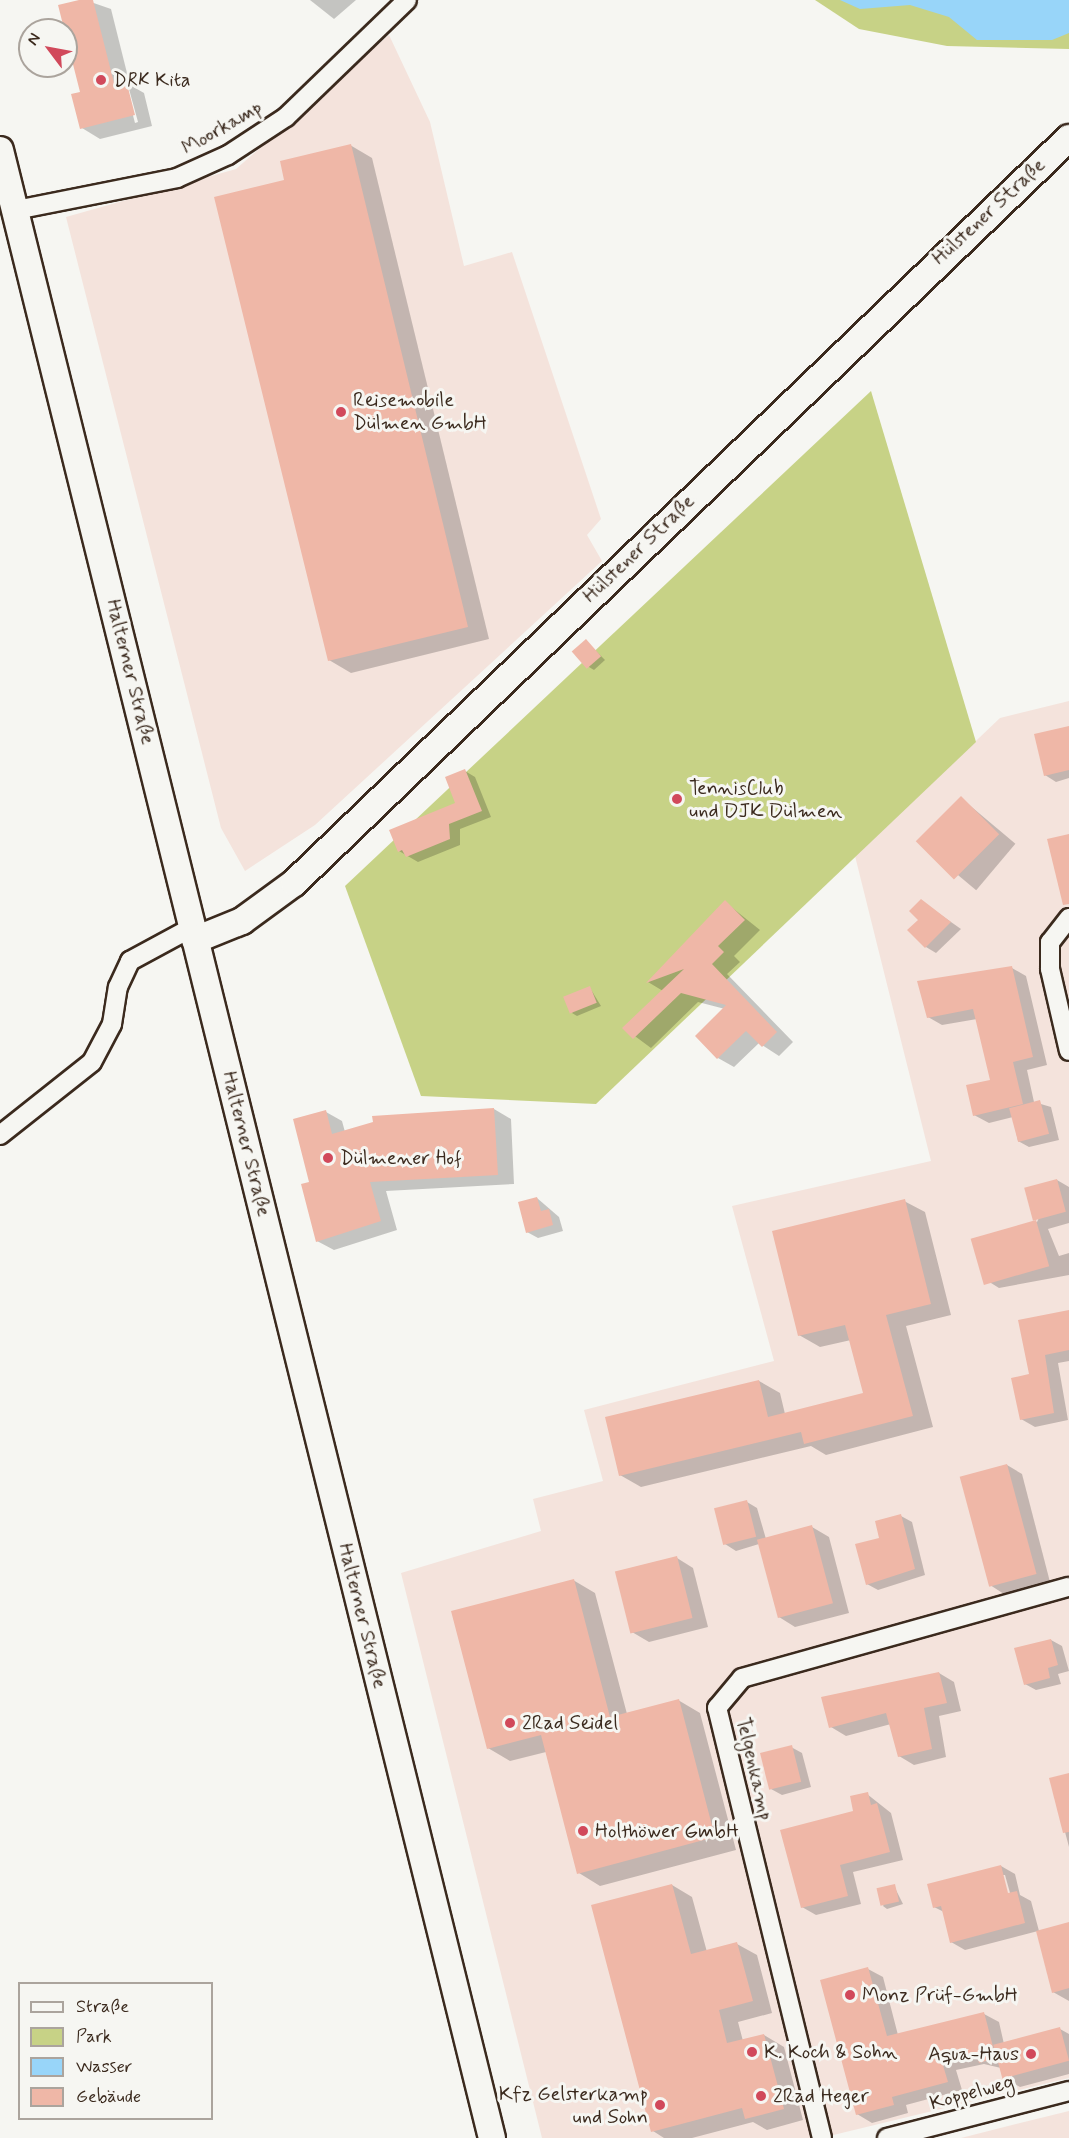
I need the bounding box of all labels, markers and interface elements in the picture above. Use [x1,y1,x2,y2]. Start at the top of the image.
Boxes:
north arrow [18,18,78,78]
text: N [22,29,46,49]
place label: DRK Kita [113,68,191,92]
marker: DRK Kita [94,73,108,87]
street label: Moorkamp [178,95,266,161]
street label: Hülstener Straße [929,155,1049,269]
place label: Reisemobile Dülmen GmbH [353,388,487,435]
marker: Reisemobile Dülmen GmbH [334,405,348,419]
street label: Hülstener Straße [579,491,699,607]
street label: Halterner Straße [100,597,160,747]
place label: TennisClub und DJK Dülmen [689,776,837,823]
marker: TennisClub und DJK Dülmen [670,792,684,806]
street label: Halterner Straße [216,1069,276,1219]
place label: Dülmener Hof [340,1146,466,1170]
marker: Dülmener Hof [321,1151,335,1165]
street label: Halterner Straße [332,1541,392,1691]
place label: 2Rad Seidel [522,1711,618,1735]
street label: Telgenkamp [730,1715,778,1823]
marker: 2Rad Seidel [503,1716,517,1730]
place label: Holthöwer GmbH [595,1819,740,1843]
marker: Holthöwer GmbH [576,1824,590,1838]
legend [18,1982,213,2120]
place label: Monz Prüf-GmbH [862,1983,1018,2007]
marker: Monz Prüf-GmbH [843,1988,857,2002]
text: Straße [76,1995,129,2019]
text: Park [76,2025,112,2049]
place label: K. Koch & Sohn [764,2040,897,2064]
place label: Aqua-Haus [928,2042,1019,2066]
marker: K. Koch & Sohn [745,2045,759,2059]
marker: Aqua-Haus [1024,2047,1038,2061]
text: Wasser [76,2055,132,2079]
street label: Koppelweg [927,2070,1017,2116]
place label: Kfz Gelsterkamp und Sohn [499,2082,648,2129]
place label: 2Rad Heger [773,2084,870,2108]
text: Gebäude [76,2085,141,2109]
marker: 2Rad Heger [754,2089,768,2103]
marker: Kfz Gelsterkamp und Sohn [653,2098,667,2112]

